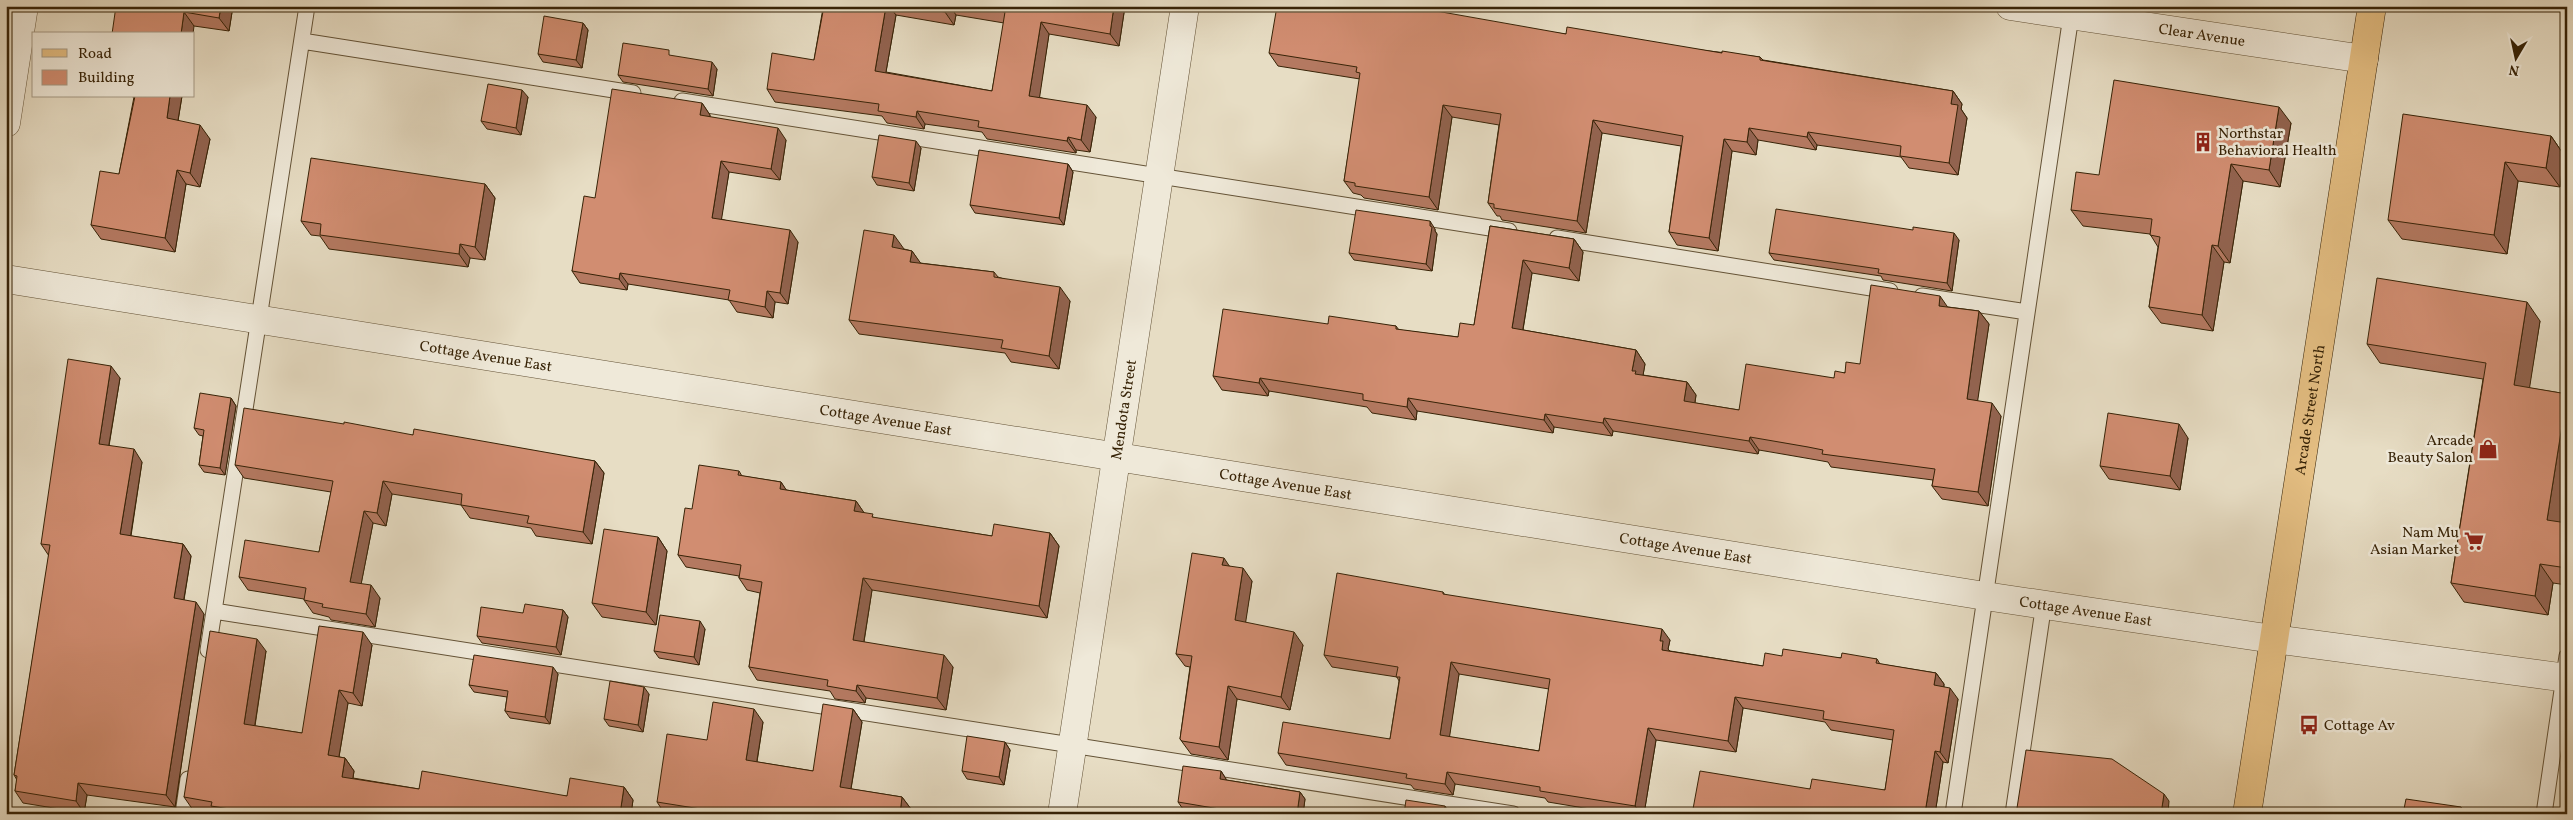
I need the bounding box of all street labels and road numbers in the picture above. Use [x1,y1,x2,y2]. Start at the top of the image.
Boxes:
street label: Clear Avenue [2157,19,2246,53]
street label: Cottage Avenue East [418,336,553,378]
street label: Arcade Street North [2291,343,2331,477]
street label: Mendota Street [1107,358,1143,462]
street label: Cottage Avenue East [818,400,953,442]
street label: Cottage Avenue East [1218,465,1353,506]
street label: Cottage Avenue East [1618,529,1753,570]
street label: Cottage Avenue East [2018,592,2153,633]

